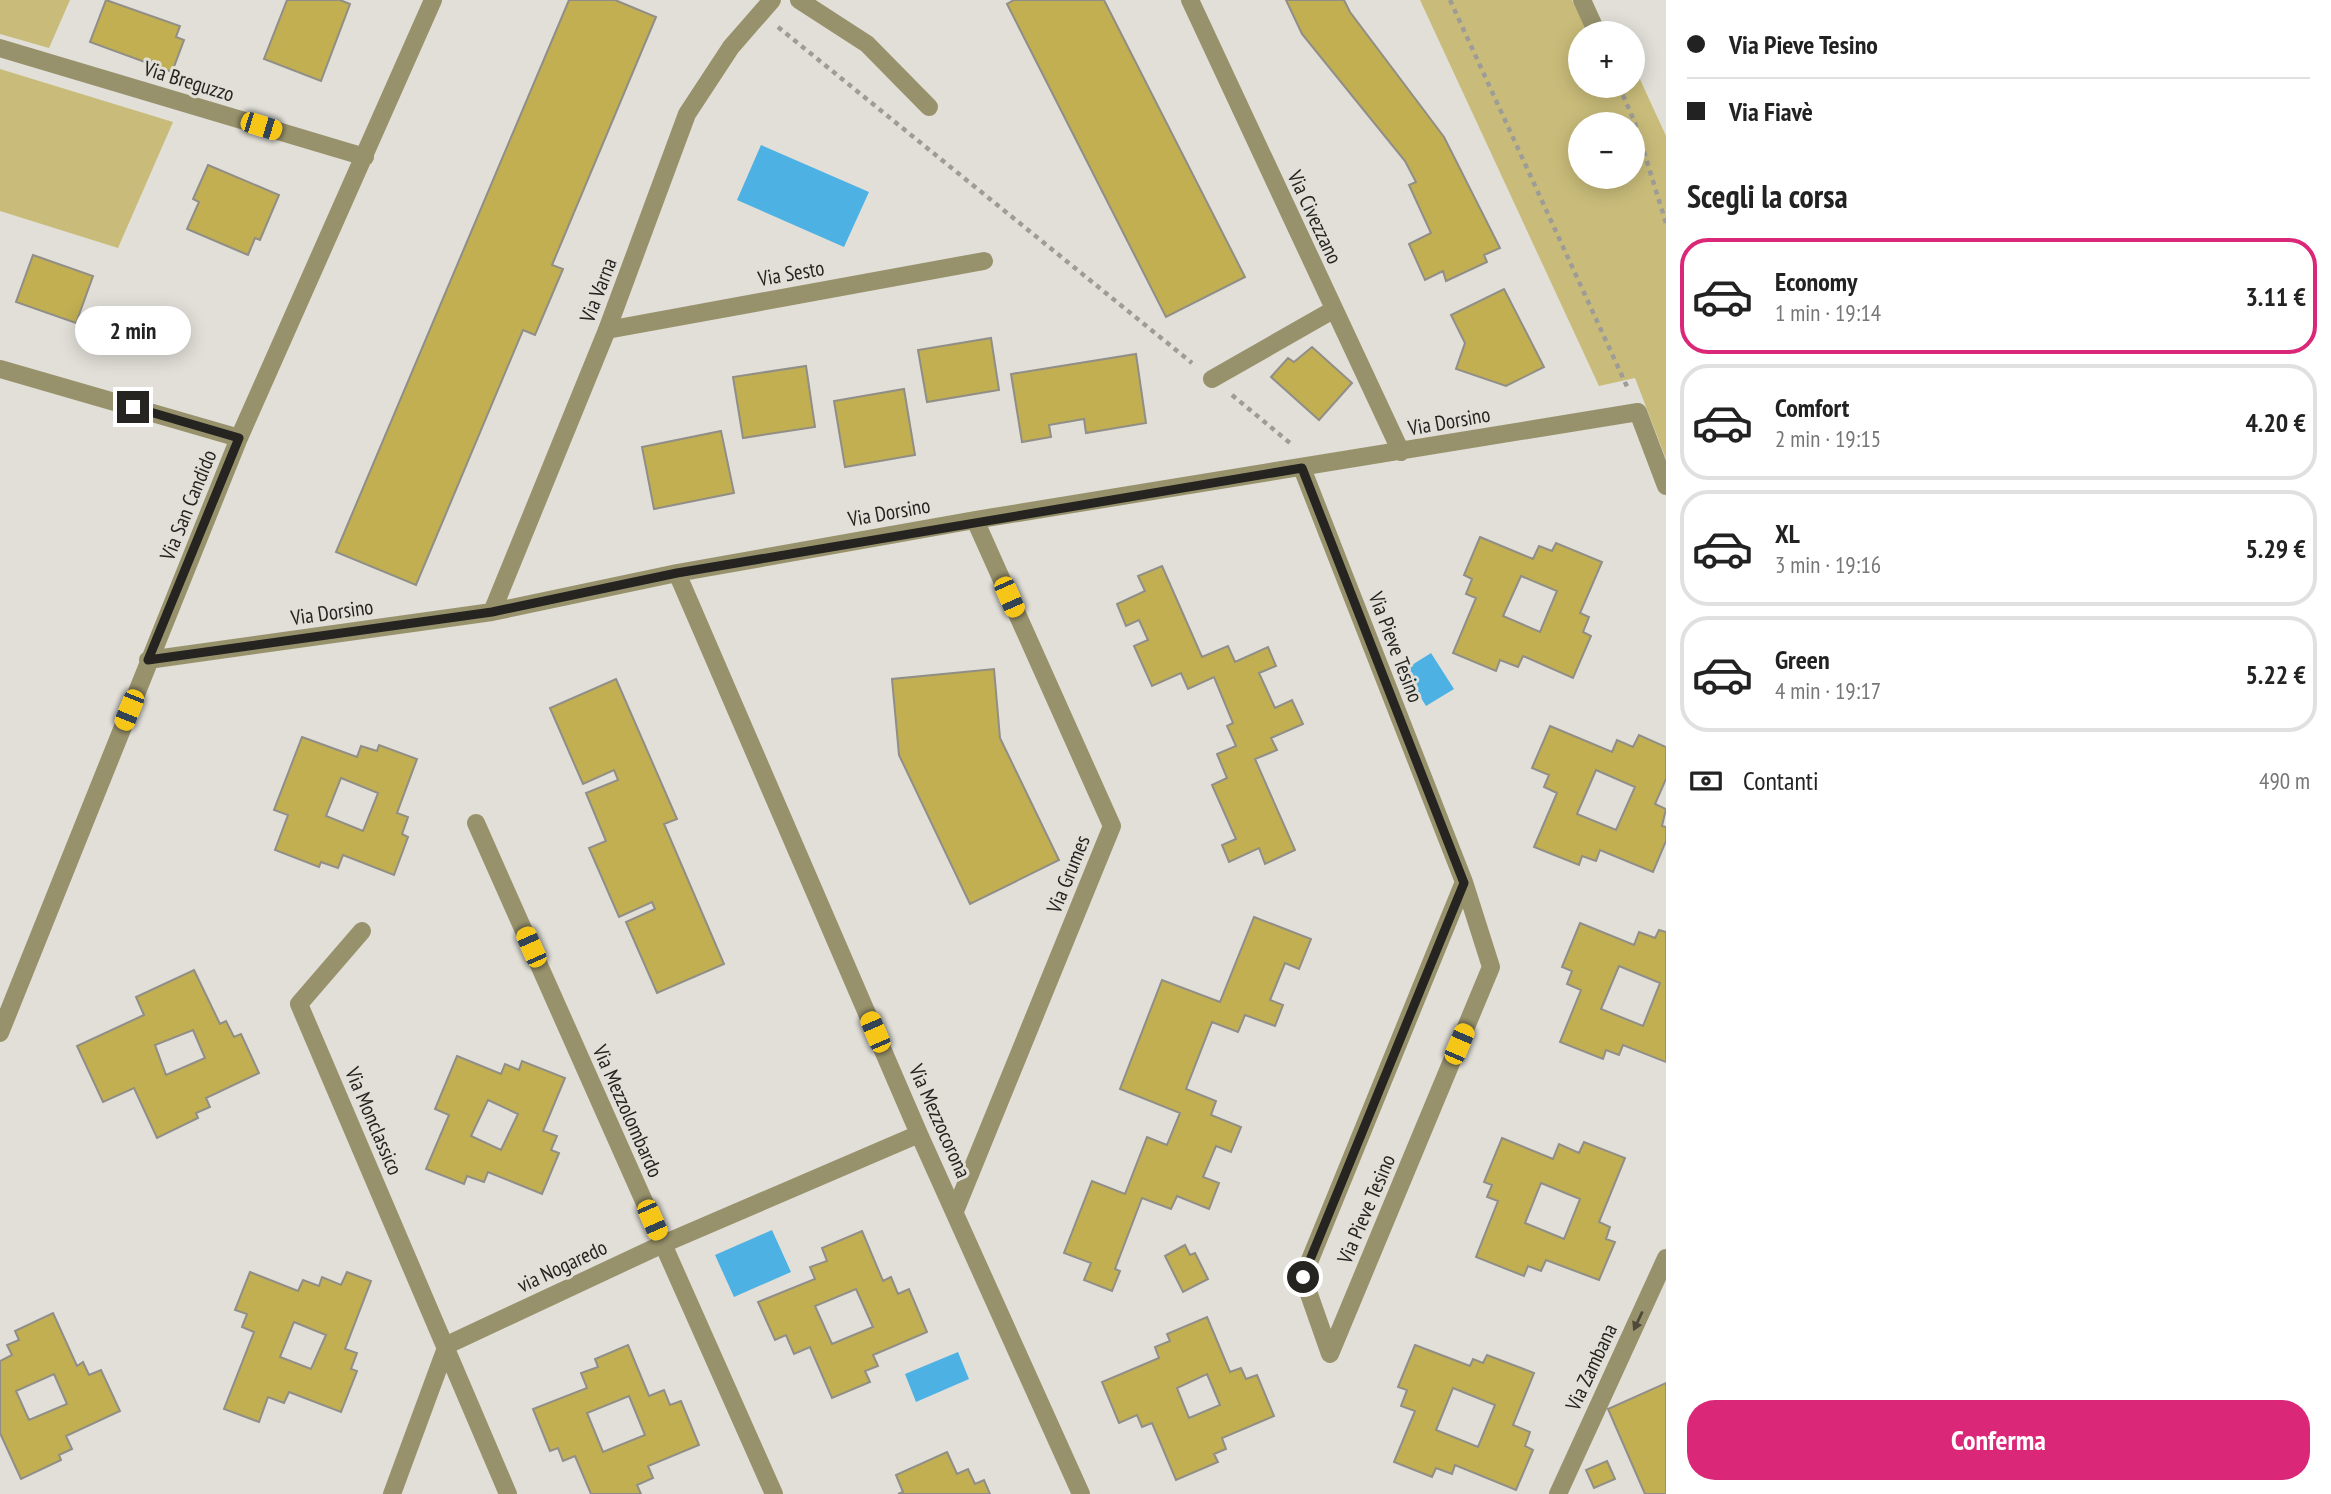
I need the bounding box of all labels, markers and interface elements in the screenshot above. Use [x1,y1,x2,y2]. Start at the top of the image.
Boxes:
map controls [1568,21,1645,189]
button: + [1568,21,1645,98]
text: Via Pieve Tesino [1729,28,1878,61]
street label: Via Breguzzo [139,54,238,108]
text: Via Fiavè [1729,95,1813,128]
car [238,110,285,142]
button: − [1568,112,1645,189]
street label: Via Civezzano [1281,165,1348,268]
text: Scegli la corsa [1687,175,1848,217]
street label: Via Varna [573,254,623,327]
street label: Via Sesto [755,254,826,292]
icon: car [1691,265,1754,328]
text: Economy [1775,265,1857,298]
text: 3.11 € [2245,280,2306,313]
text: 1 min · 19:14 [1775,298,1881,327]
callout: 2 min [75,306,191,354]
text: 2 min [110,316,156,345]
route end [117,391,149,423]
icon: car [1691,391,1754,454]
text: Comfort [1775,391,1849,424]
street label: Via Dorsino [1405,401,1492,442]
text: 4.20 € [2245,406,2306,439]
text: 2 min · 19:15 [1775,424,1881,453]
street label: Via San Candido [153,446,222,565]
street label: Via Dorsino [845,492,932,533]
icon: car [1691,517,1754,580]
text: XL [1775,517,1800,550]
text: 5.29 € [2245,532,2306,565]
text: 3 min · 19:16 [1775,550,1881,579]
car [991,574,1028,620]
street label: Via Pieve Tesino [1362,587,1429,706]
street label: Via Dorsino [288,593,375,631]
icon: car [1691,643,1754,706]
text: Green [1775,643,1830,676]
text: 5.22 € [2245,658,2306,691]
text: 4 min · 19:17 [1775,676,1881,705]
car [112,687,147,733]
icon: cash [1687,762,1725,800]
text: Contanti [1743,764,1819,797]
text: 490 m [2259,766,2310,795]
street label: Via Grumes [1040,831,1096,918]
car [513,924,550,970]
car [858,1009,893,1055]
car [1442,1021,1477,1067]
street label: Via Mezzolombardo [586,1040,669,1181]
street label: Via Mezzocorona [903,1059,977,1182]
street label: Via Monclassico [339,1062,409,1179]
street label: Via Pieve Tesino [1331,1150,1401,1269]
car [634,1197,671,1243]
street label: via Nogaredo [513,1233,611,1299]
route start [1287,1261,1319,1293]
one-way arrow [1632,1310,1643,1331]
street label: Via Zambana [1559,1319,1623,1416]
button: Conferma [1687,1400,2310,1480]

